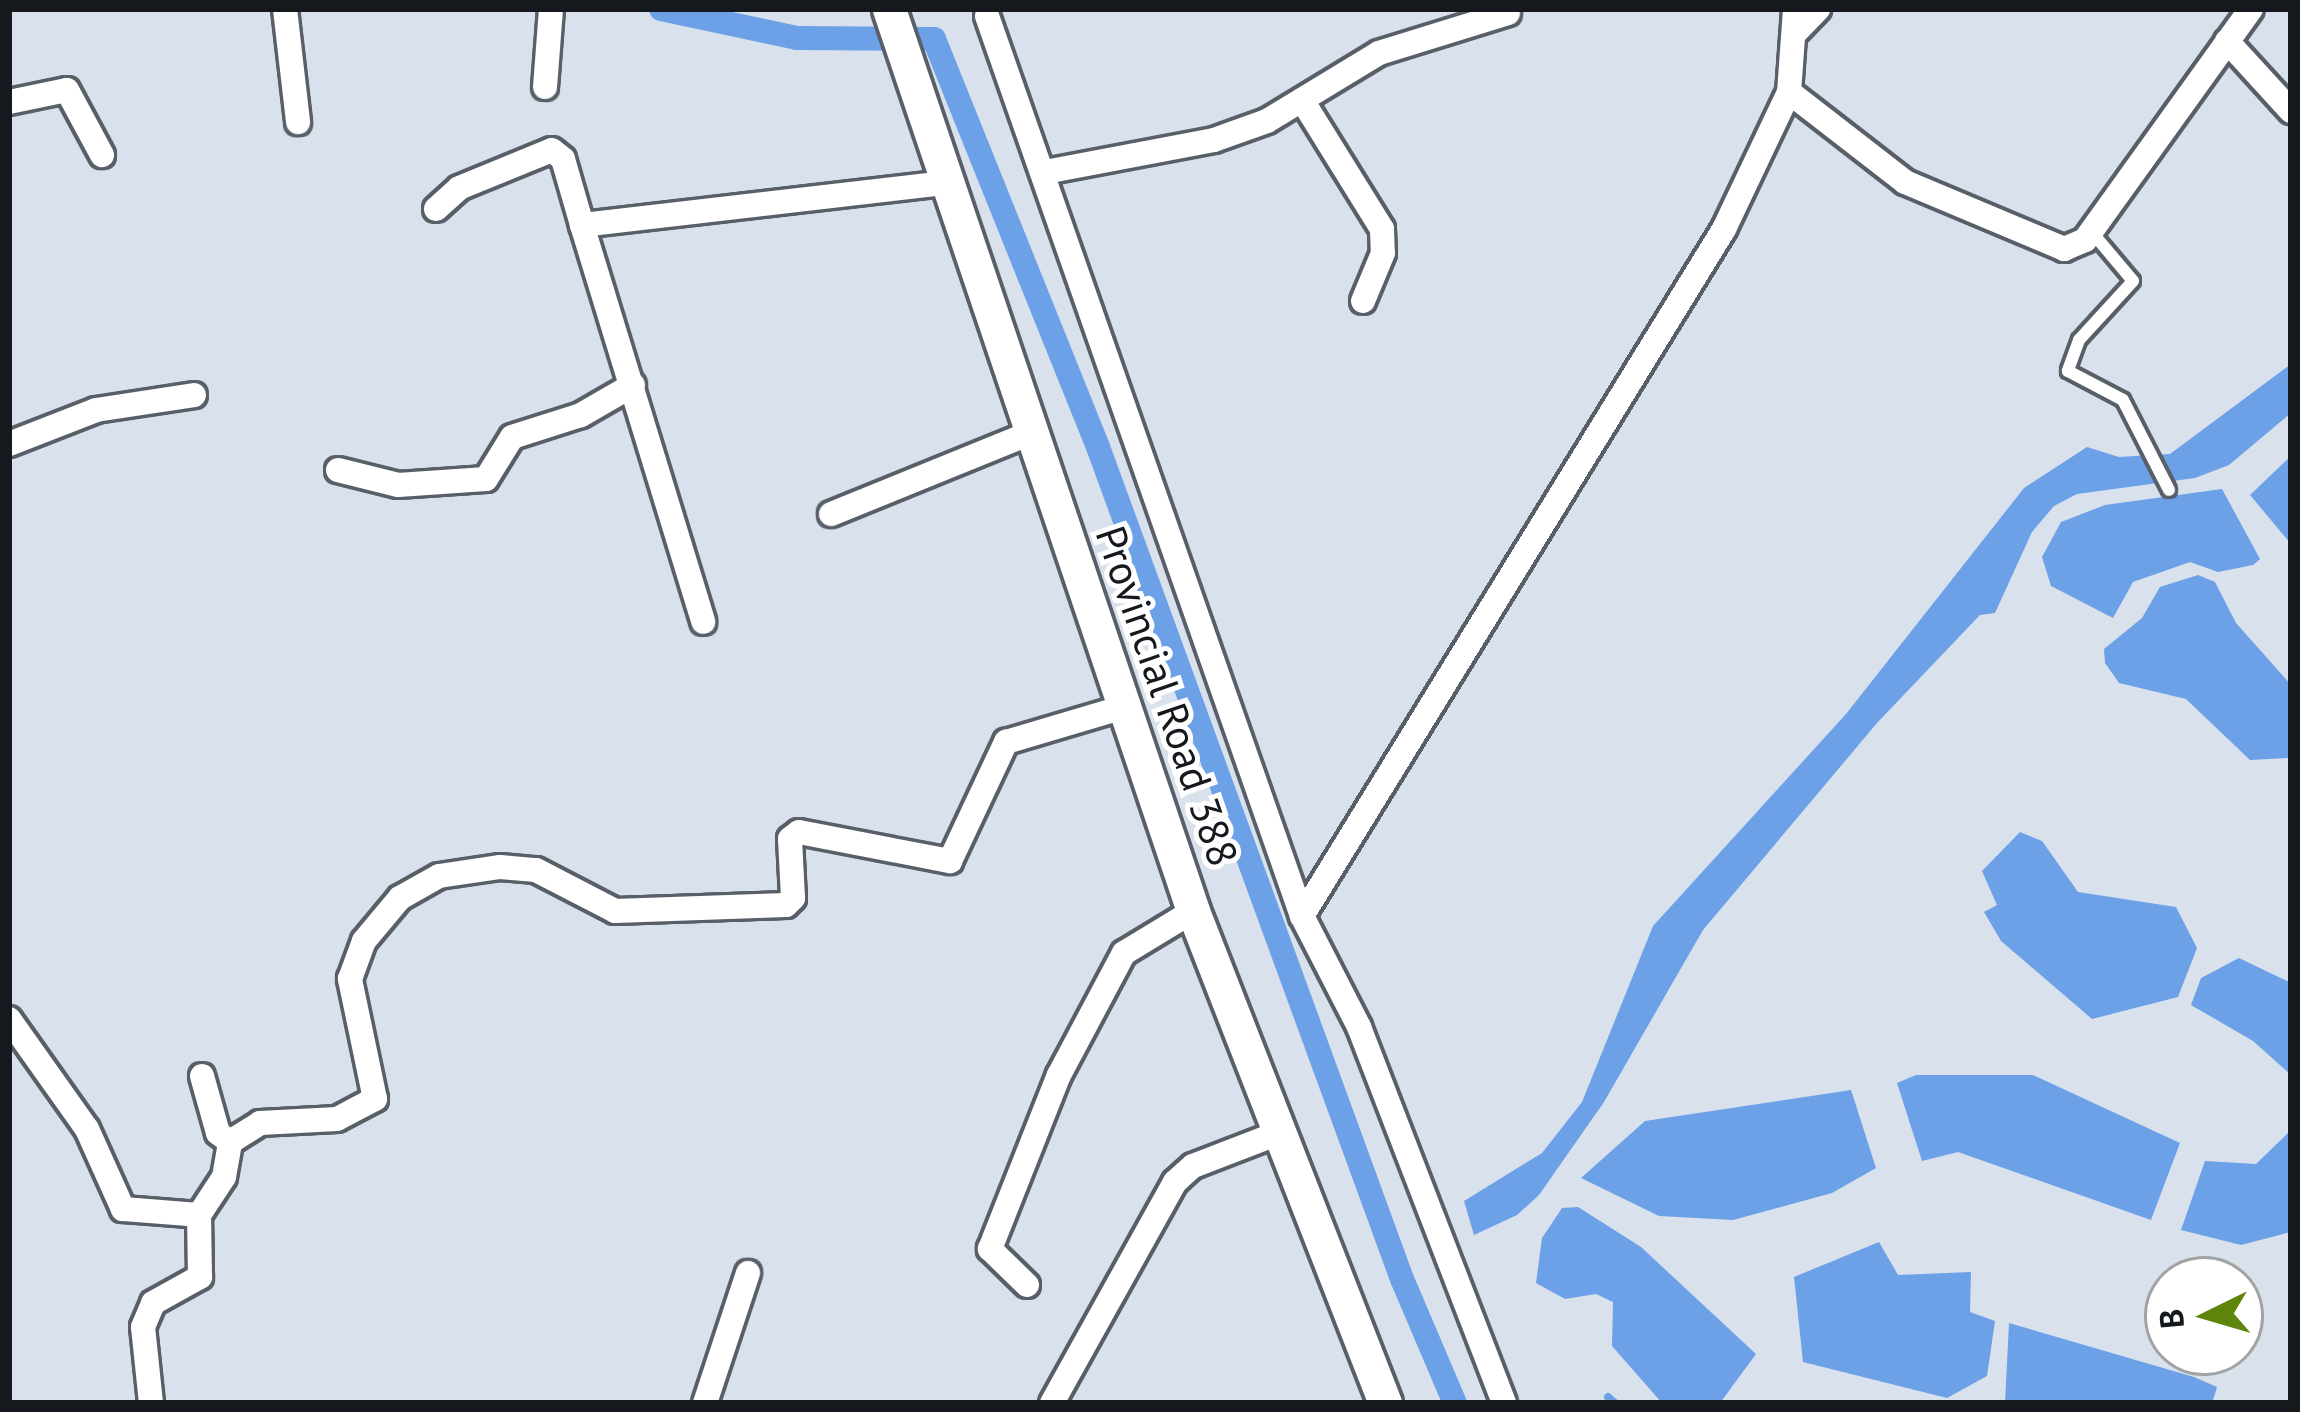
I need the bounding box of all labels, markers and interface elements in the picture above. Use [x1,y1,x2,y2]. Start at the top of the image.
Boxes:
street label: Provincial Road 388 [1085,519,1249,873]
north arrow [2144,1256,2264,1376]
text: B [2148,1307,2193,1331]

